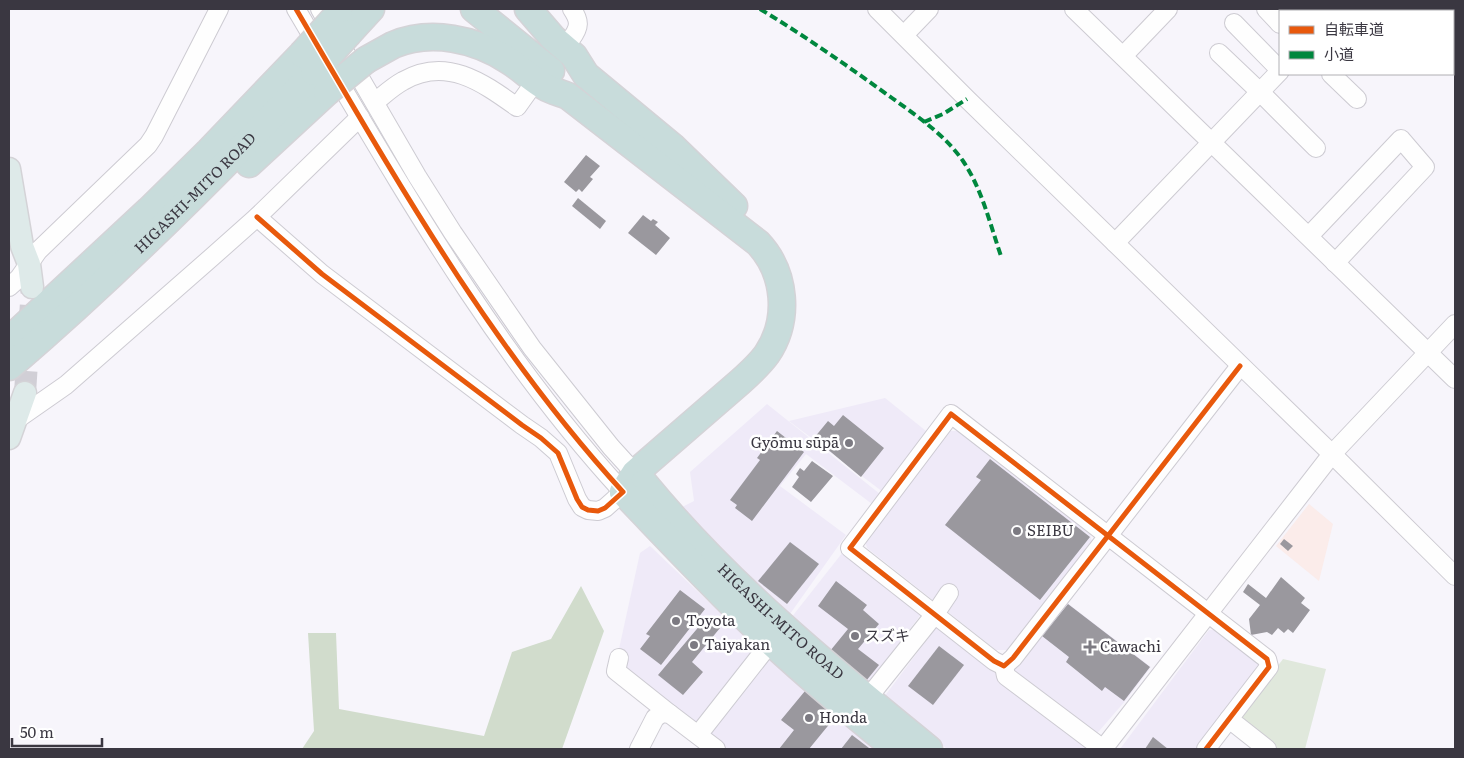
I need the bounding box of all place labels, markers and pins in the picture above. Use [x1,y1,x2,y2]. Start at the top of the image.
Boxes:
place label: Gyōmu sūpā [751,430,840,453]
marker: Gyōmu sūpā [843,437,855,449]
place label: SEIBU [1027,518,1074,541]
marker: SEIBU [1011,525,1023,537]
place label: Toyota [686,608,736,631]
marker: Toyota [670,615,682,627]
place label: スズキ [865,623,910,646]
marker: スズキ [849,630,861,642]
place label: Taiyakan [704,632,770,655]
place label: Cawachi [1100,634,1161,657]
marker: Taiyakan [688,639,700,651]
marker: Cawachi [1084,641,1096,653]
place label: Honda [819,705,868,728]
marker: Honda [803,712,815,724]

